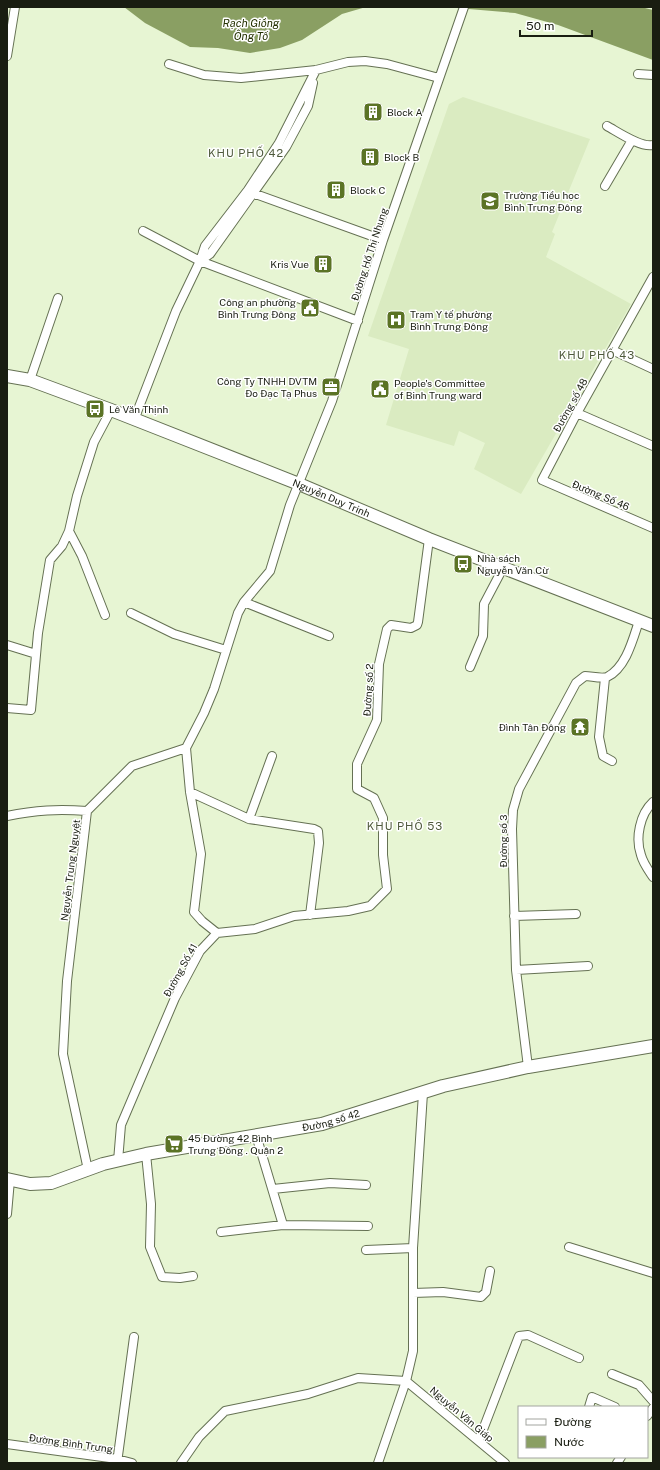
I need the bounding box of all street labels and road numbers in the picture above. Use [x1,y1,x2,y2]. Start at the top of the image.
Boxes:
street label: Đường Hồ Thị Nhung [348,206,390,302]
street label: Đường số 48 [550,376,590,434]
street label: Nguyễn Duy Trinh [291,476,372,519]
street label: Đường Số 46 [571,478,631,512]
street label: Đường số 2 [361,663,375,717]
street label: Đường số 3 [497,814,509,868]
street label: Nguyễn Trung Nguyệt [58,818,82,921]
street label: Đường Số 41 [160,941,200,999]
street label: Đường số 42 [301,1107,361,1133]
street label: Nguyễn Văn Giáp [428,1384,496,1444]
street label: Đường Bình Trưng [28,1431,114,1455]

